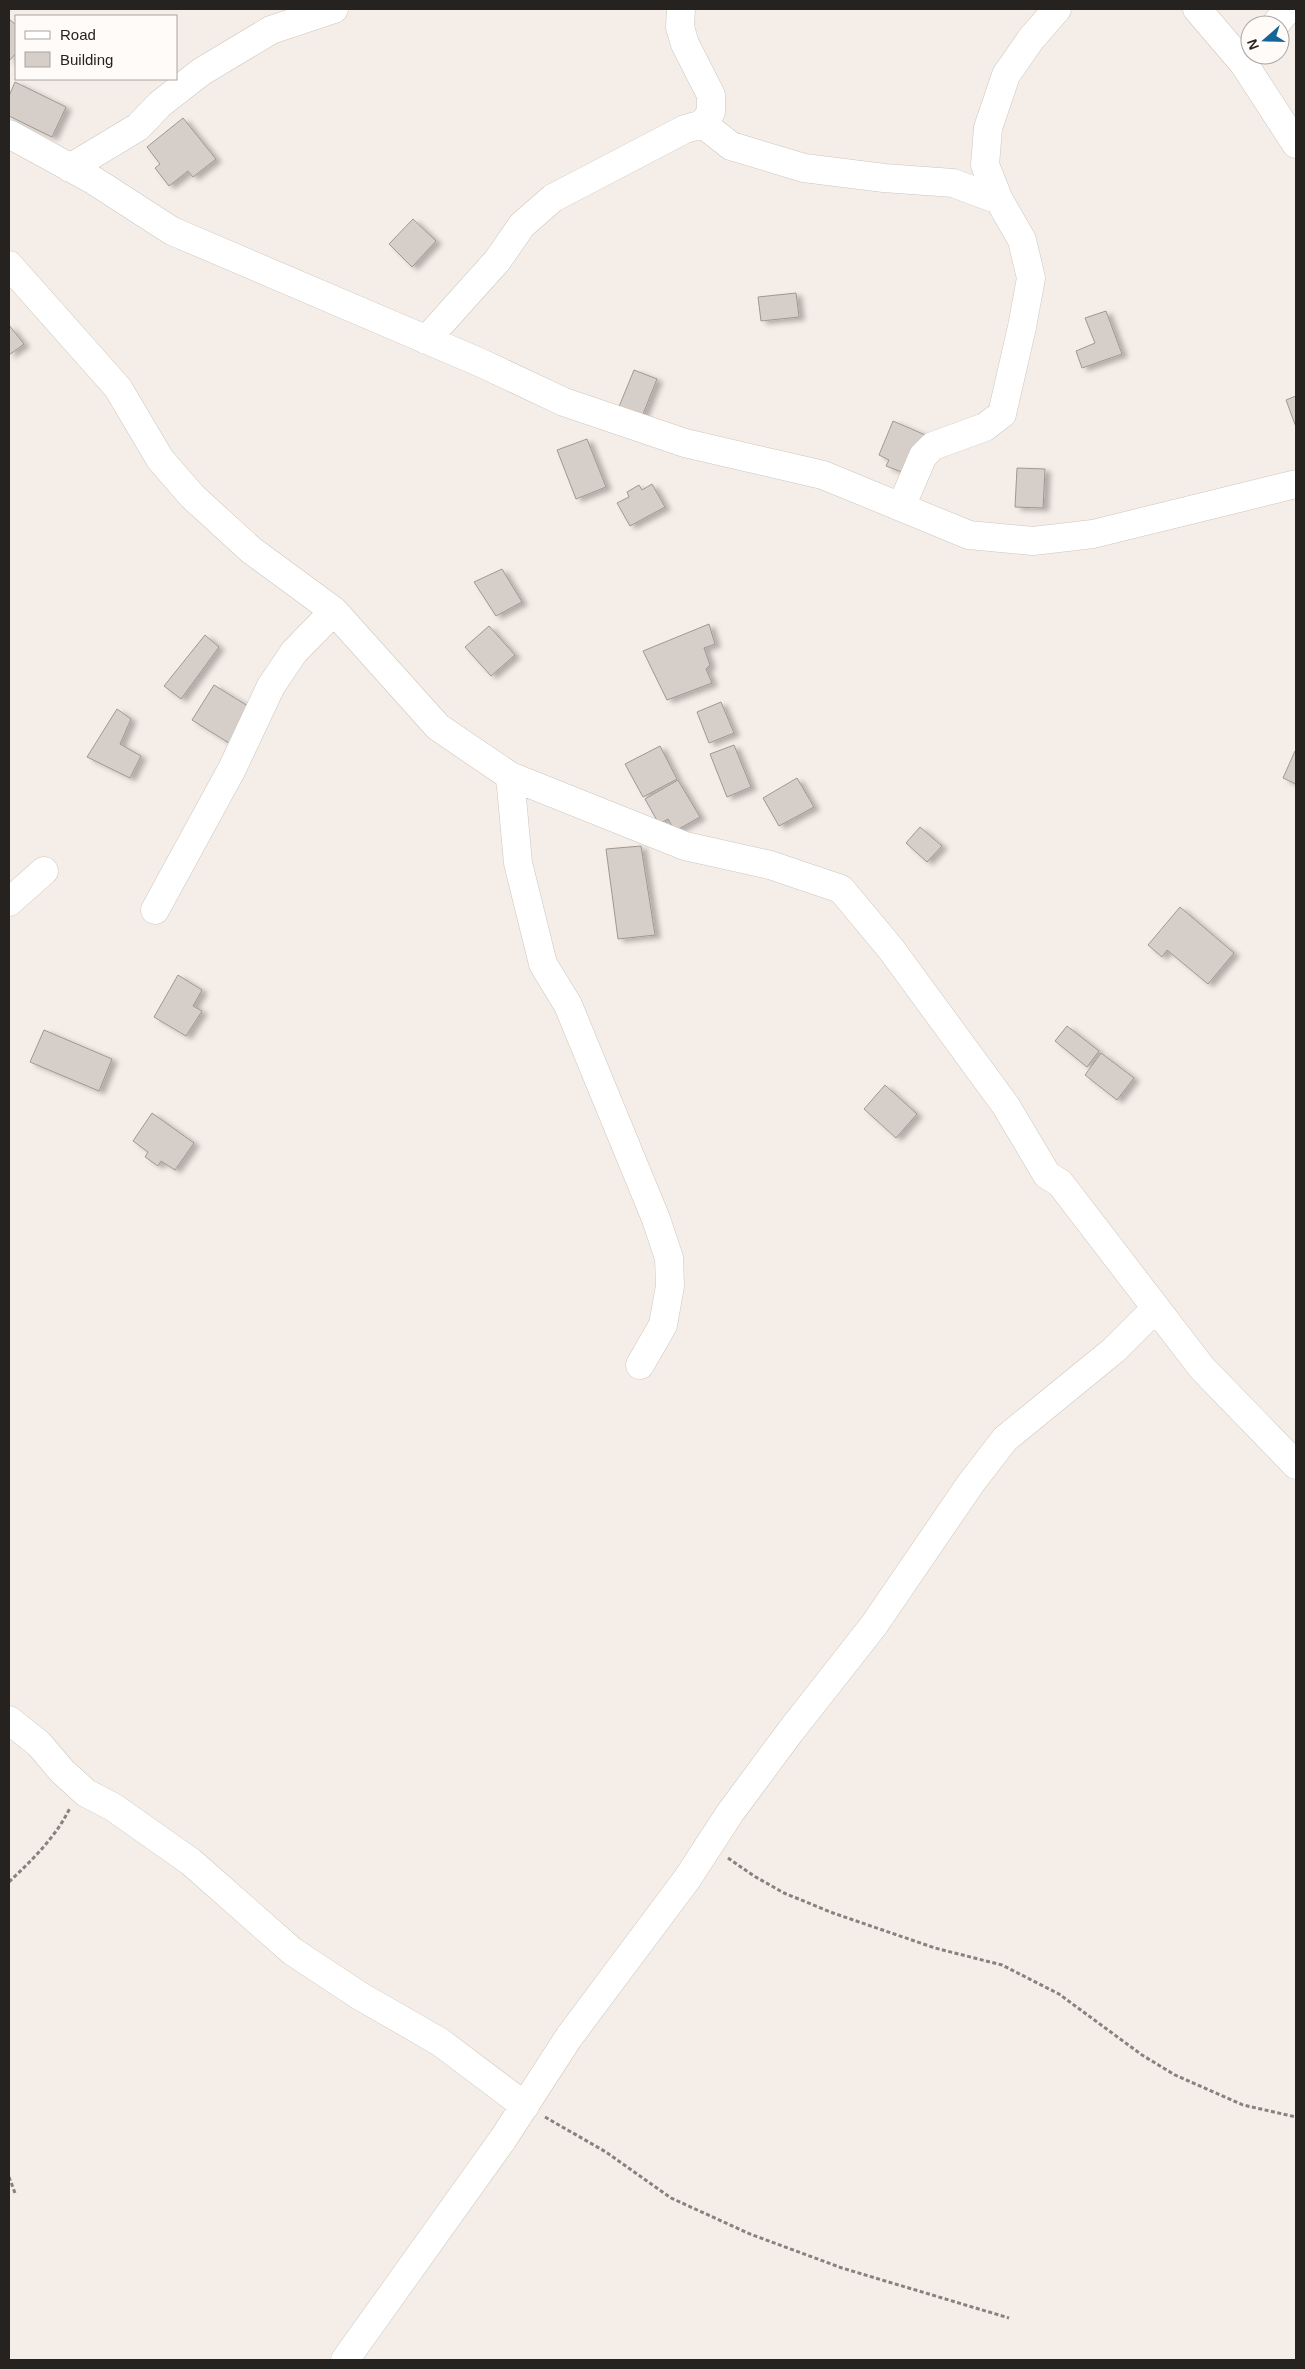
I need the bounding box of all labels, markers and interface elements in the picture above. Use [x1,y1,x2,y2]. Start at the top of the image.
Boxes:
legend [15,15,178,80]
north arrow [1240,15,1290,65]
text: Road [60,26,96,43]
text: N [1244,37,1262,52]
text: Building [60,51,113,68]

